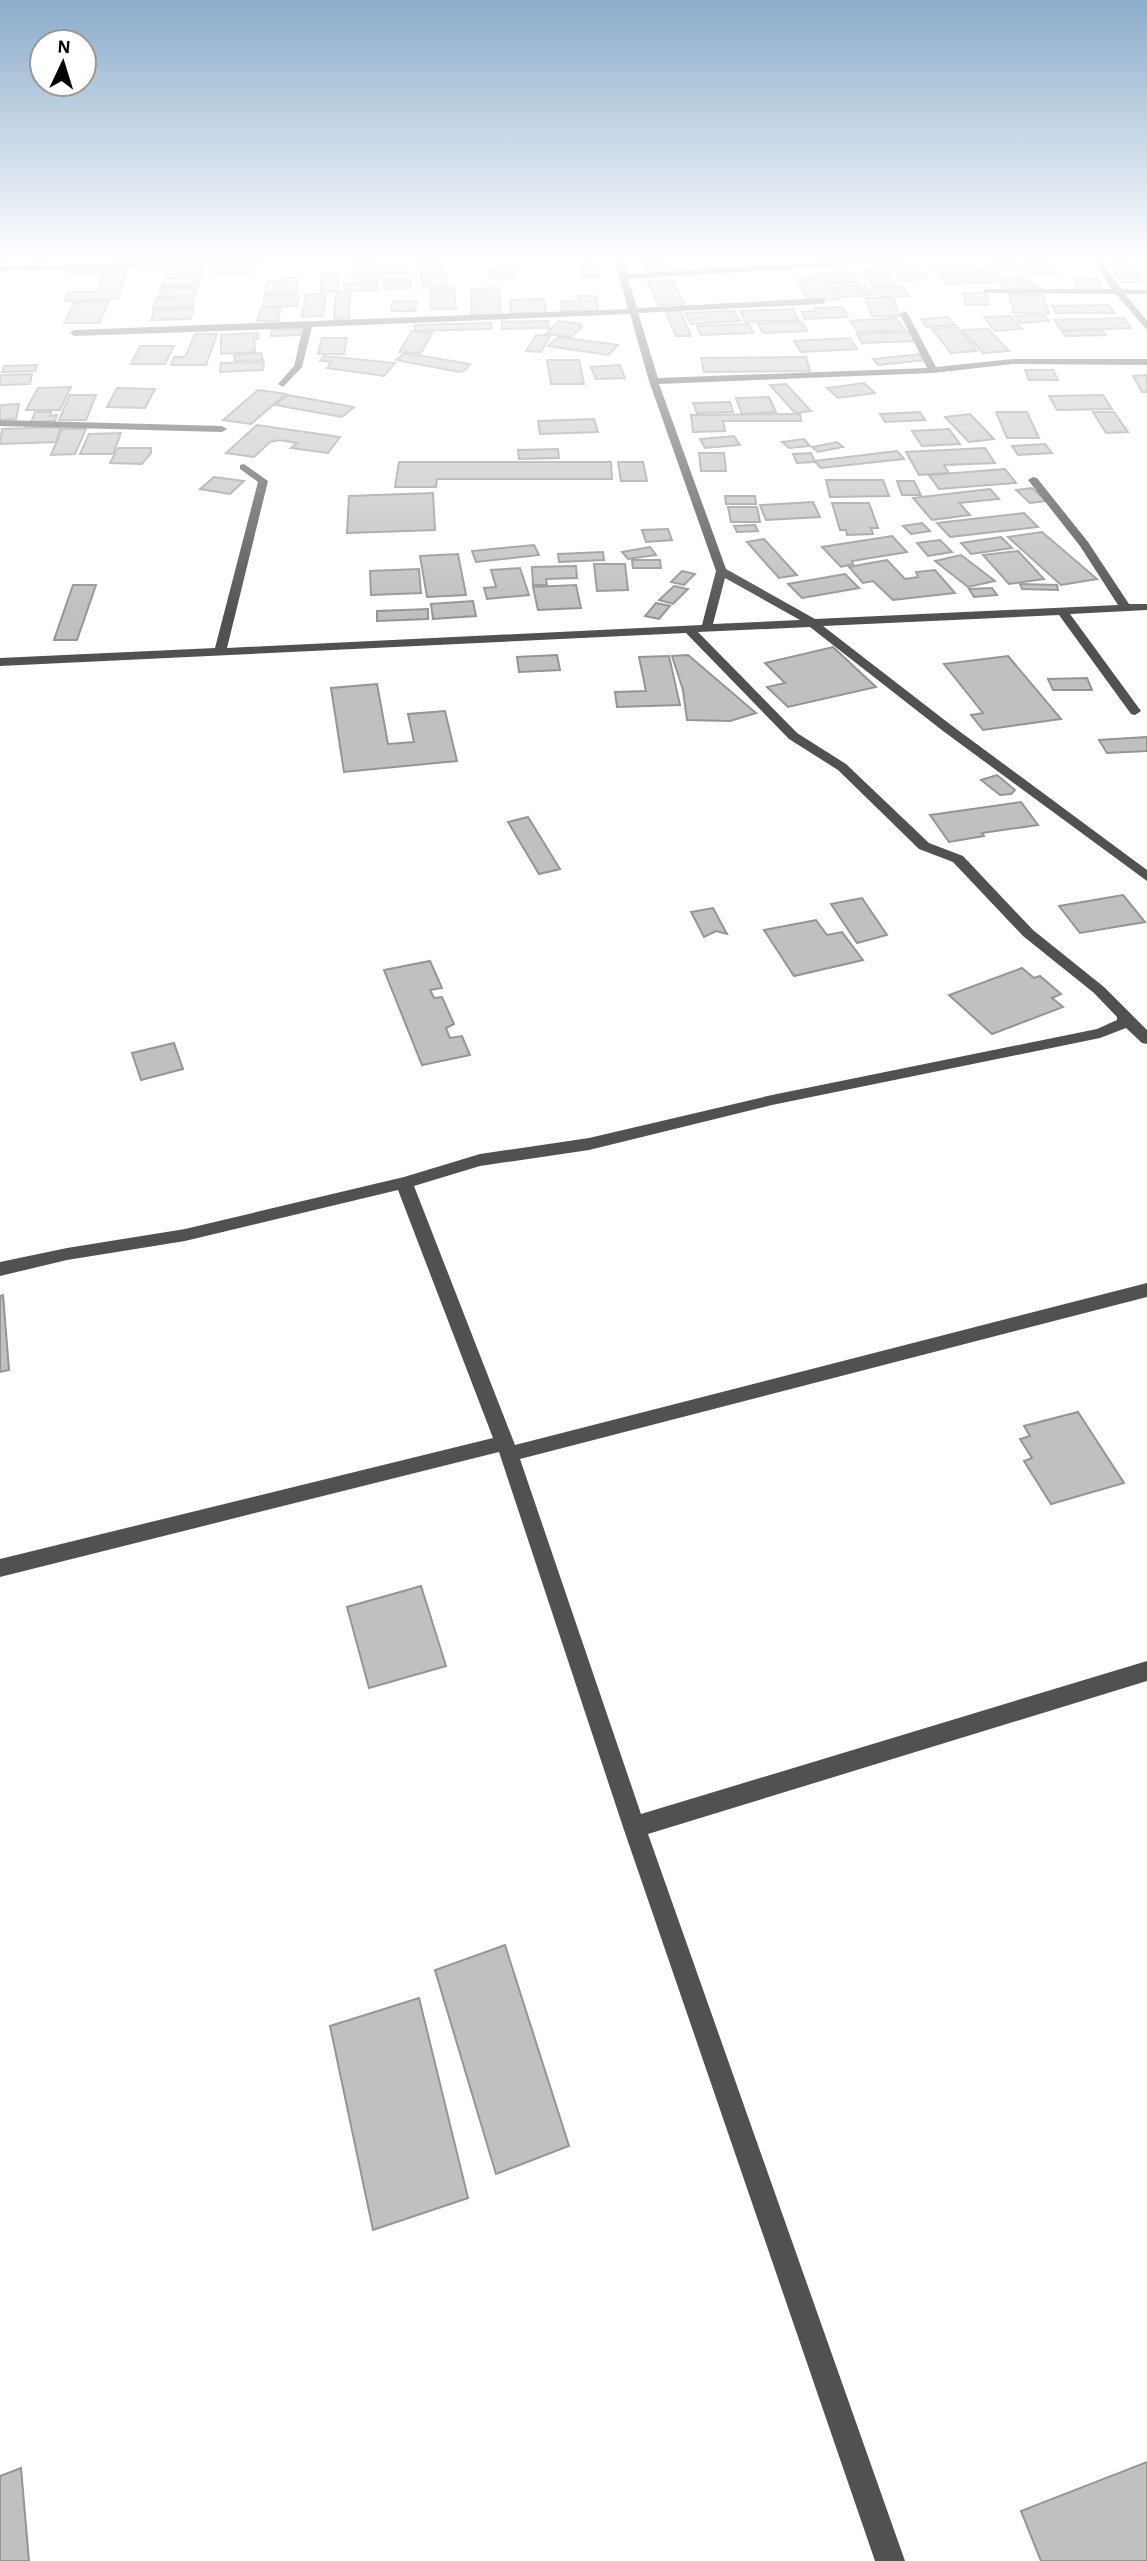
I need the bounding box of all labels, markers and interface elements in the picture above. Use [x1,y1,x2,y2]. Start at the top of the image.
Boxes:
north arrow [28,28,98,98]
text: N [57,38,71,57]

